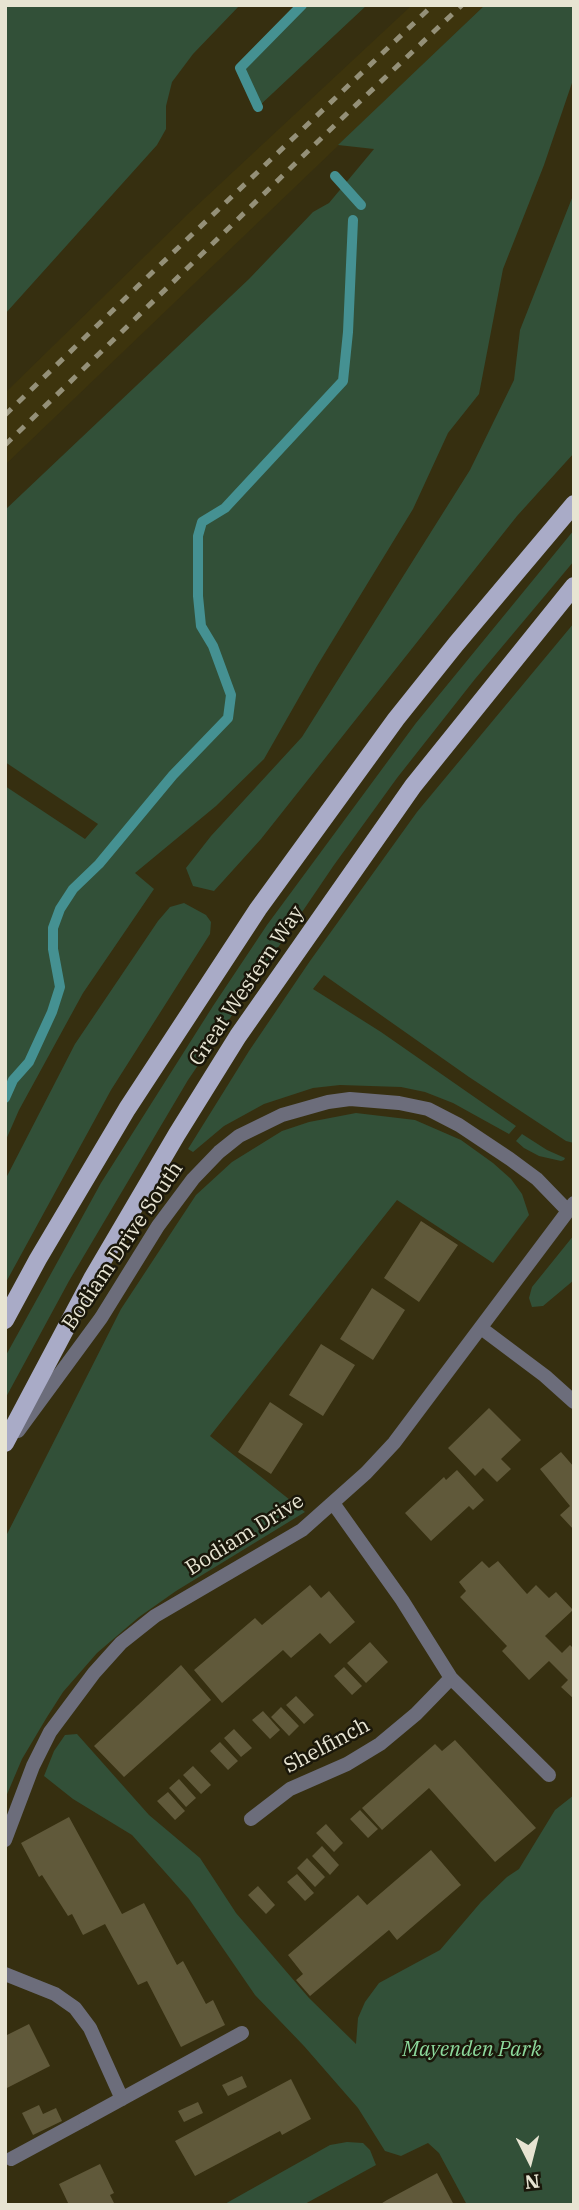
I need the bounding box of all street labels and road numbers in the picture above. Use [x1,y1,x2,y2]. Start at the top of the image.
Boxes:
street label: Great Western Way [184,901,310,1071]
street label: Bodiam Drive South [57,1157,189,1335]
street label: Bodiam Drive [181,1489,309,1581]
street label: Shelfinch [280,1713,374,1779]

